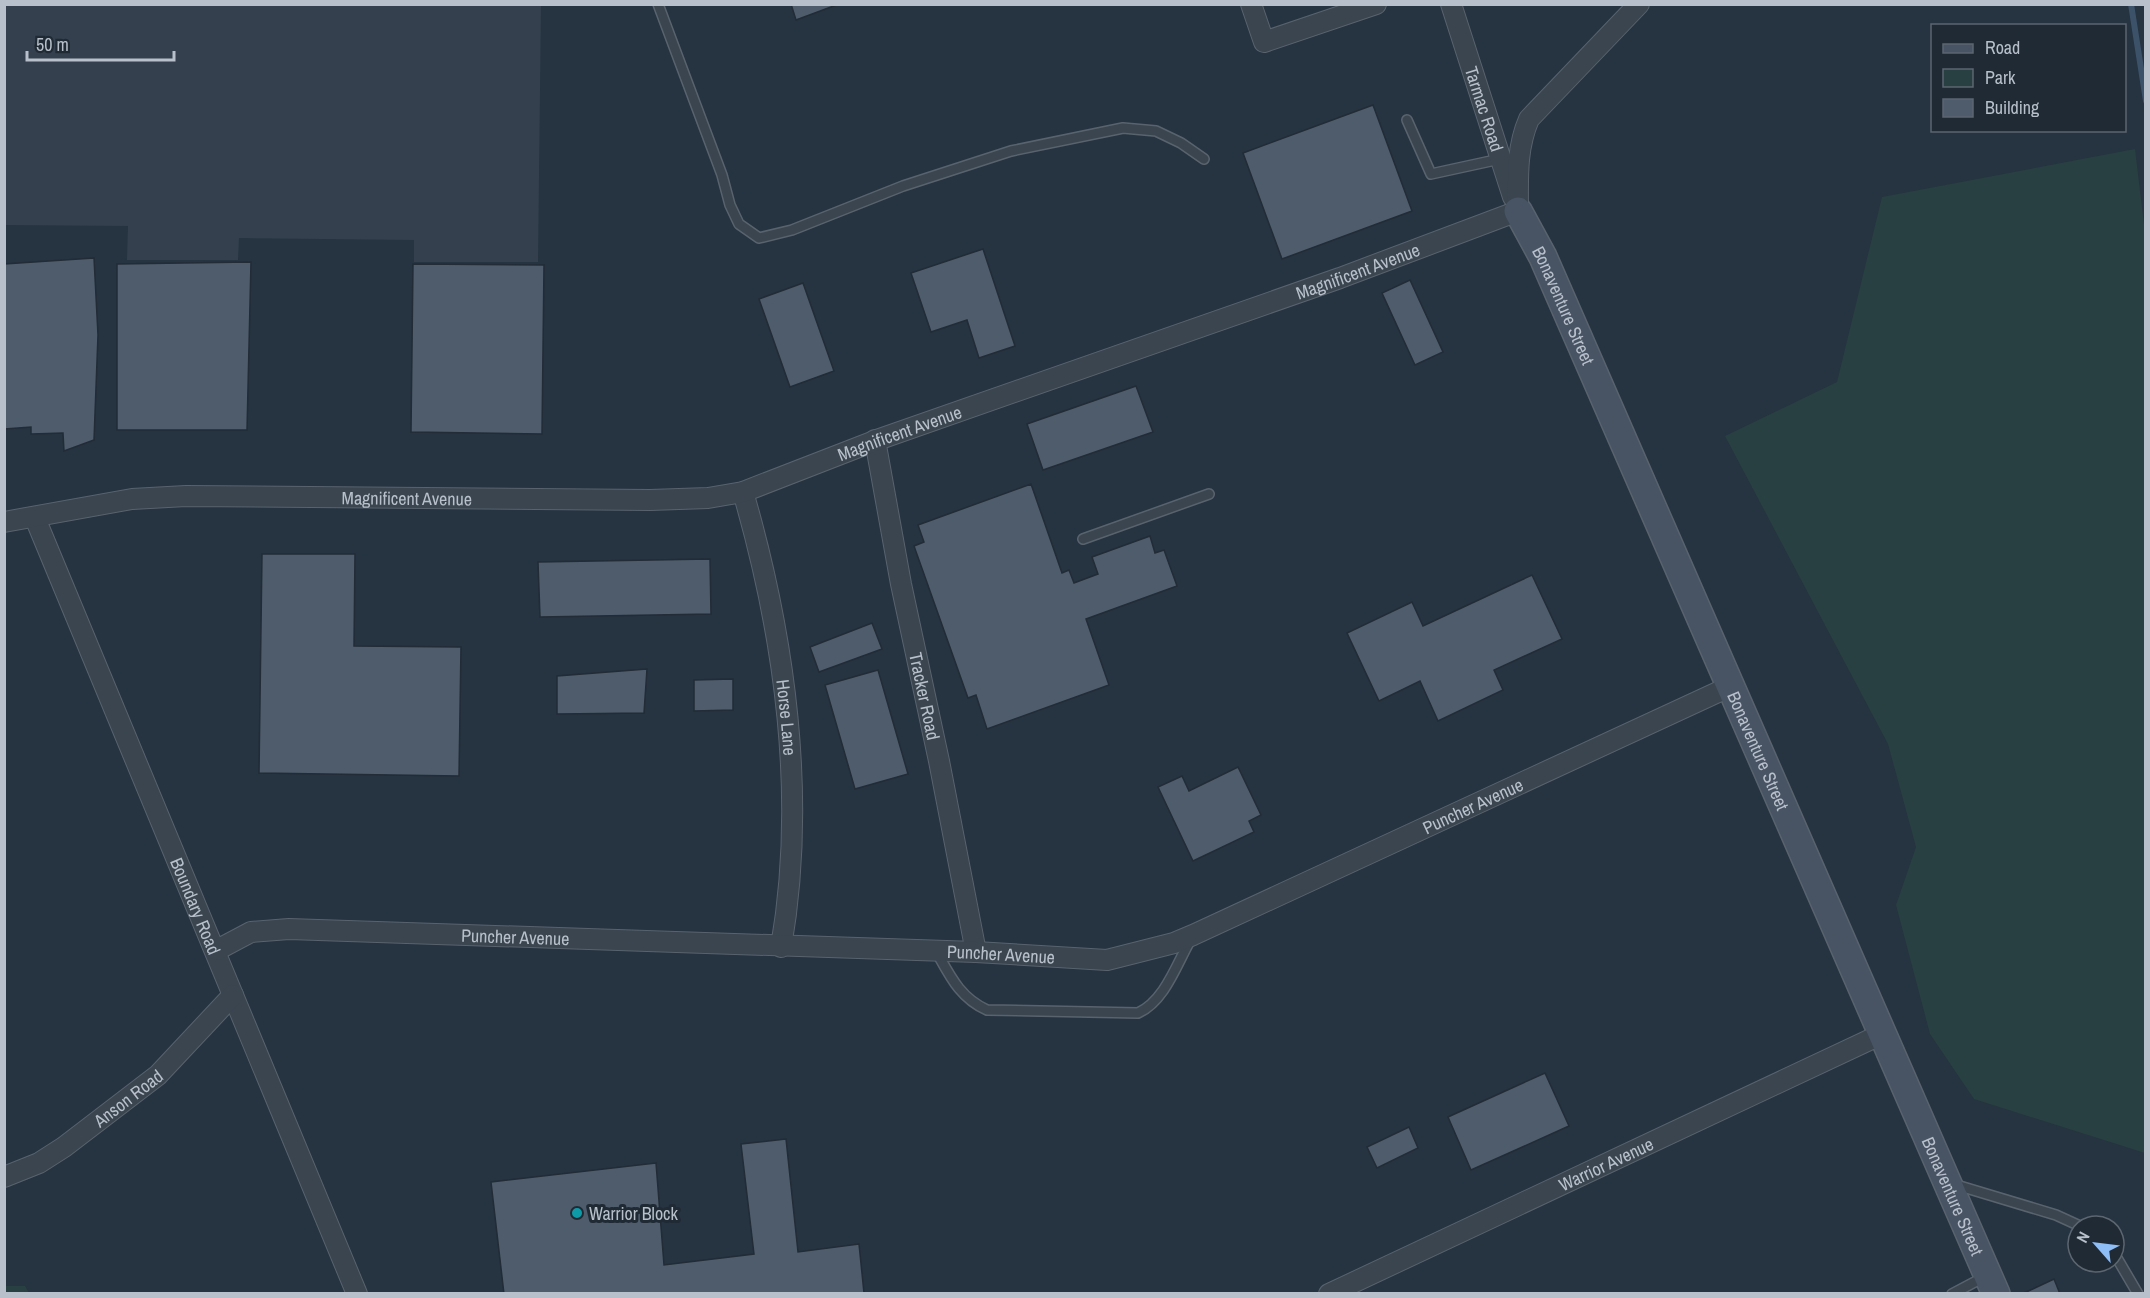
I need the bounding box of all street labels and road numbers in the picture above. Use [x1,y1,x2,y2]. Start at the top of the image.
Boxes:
street label: Tarmac Road [1459,63,1510,155]
street label: Magnificent Avenue [1292,237,1423,305]
street label: Bonaventure Street [1527,241,1601,369]
street label: Magnificent Avenue [834,399,965,467]
street label: Magnificent Avenue [342,485,472,511]
street label: Tracker Road [904,650,947,742]
street label: Horse Lane [771,678,803,756]
street label: Bonaventure Street [1722,687,1796,814]
street label: Puncher Avenue [1418,772,1527,840]
street label: Boundary Road [165,854,227,958]
street label: Puncher Avenue [461,922,570,951]
street label: Puncher Avenue [947,939,1056,969]
street label: Anson Road [87,1063,168,1133]
street label: Warrior Avenue [1554,1131,1657,1197]
street label: Bonaventure Street [1916,1133,1990,1259]

